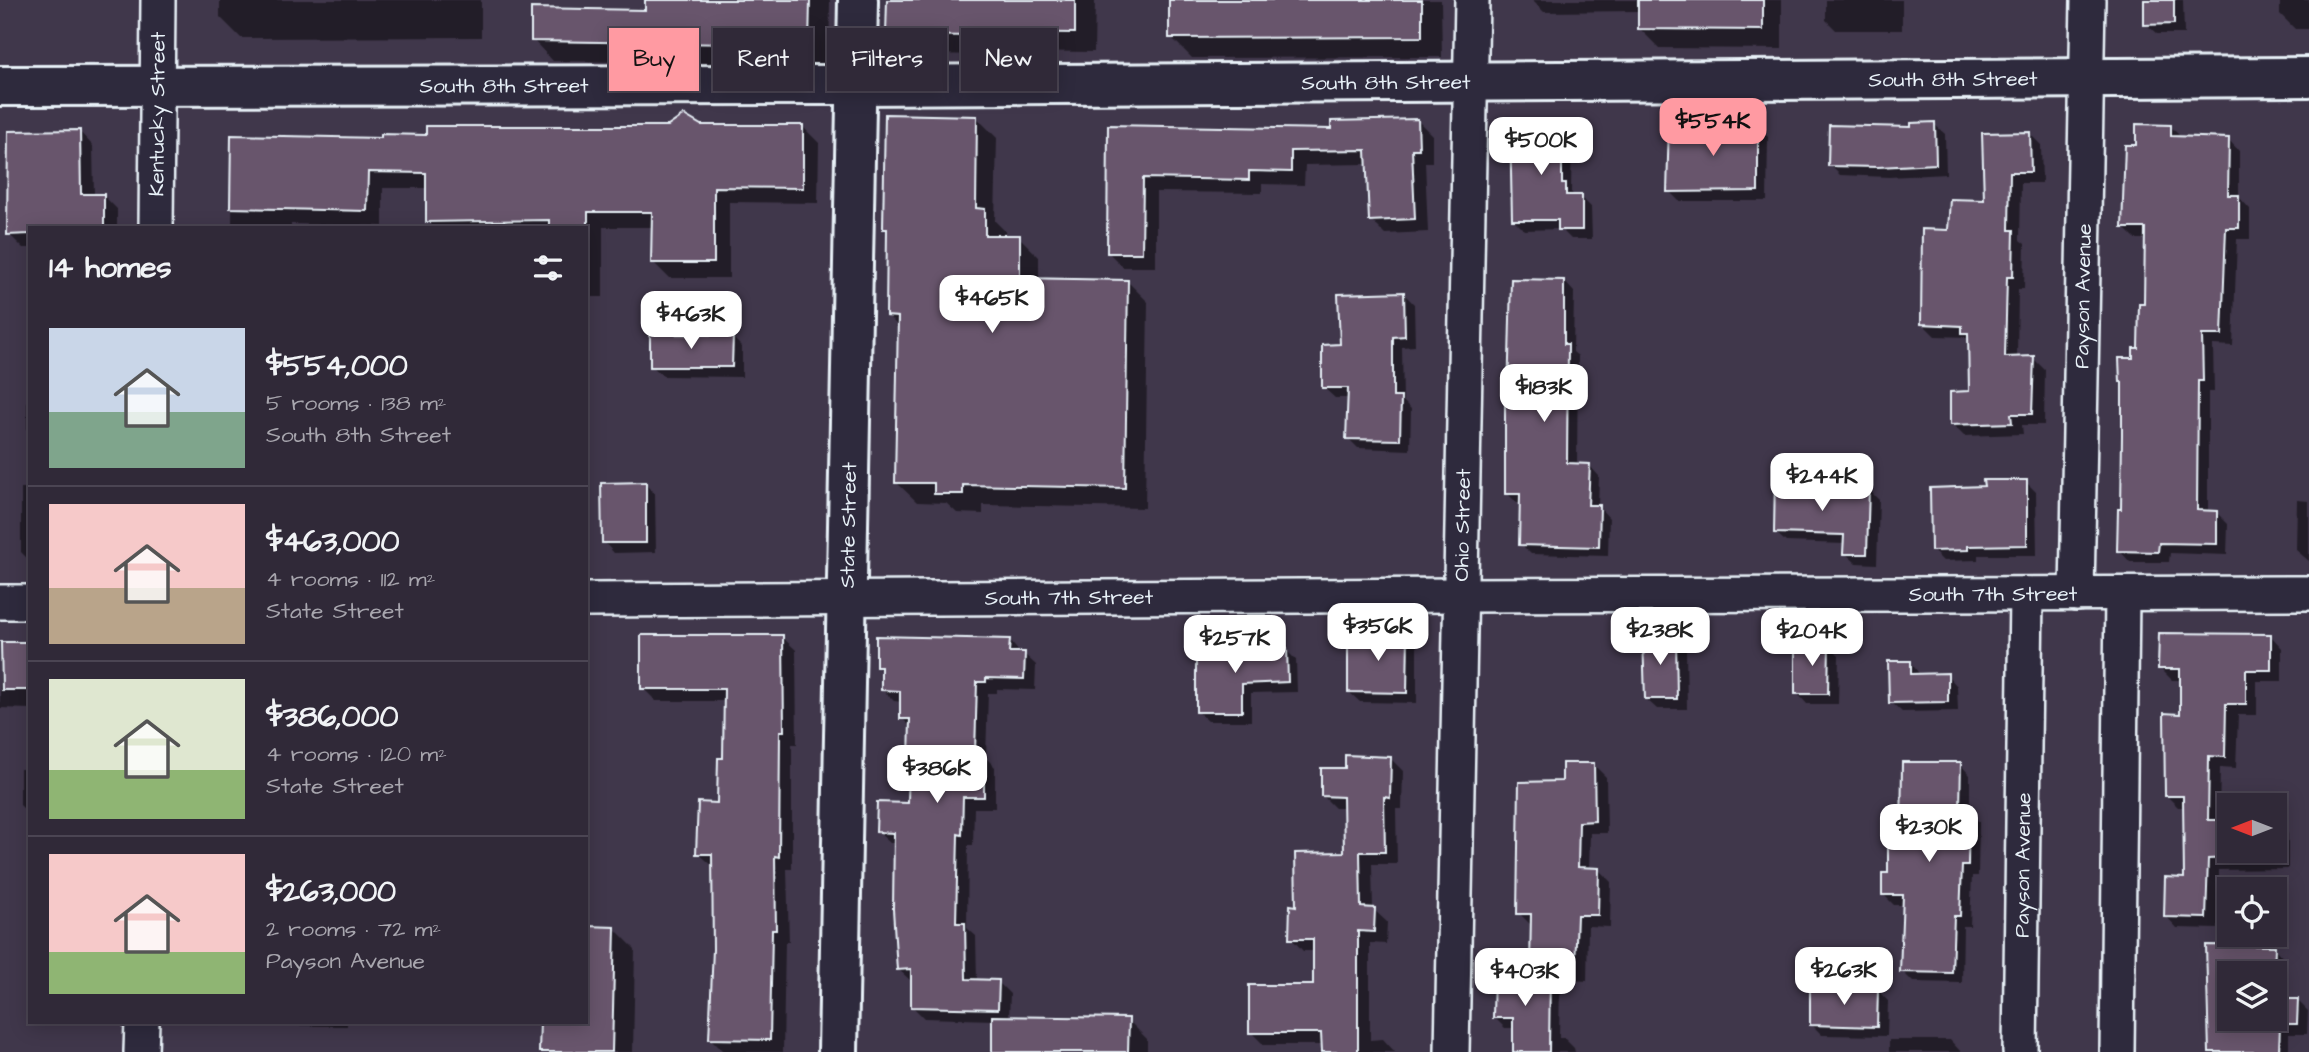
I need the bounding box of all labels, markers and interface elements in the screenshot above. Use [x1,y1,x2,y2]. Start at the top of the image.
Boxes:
chip: Buy [609,28,699,91]
chip: Rent [713,28,813,91]
chip: Filters [827,28,947,91]
chip: New [961,28,1057,91]
street label: Kentucky Street [142,31,174,197]
street label: South 8th Street [1868,64,2038,94]
street label: South 8th Street [1301,67,1471,97]
street label: South 8th Street [419,71,589,100]
pin: $554K [1664,99,1762,158]
text: $554K [1676,105,1750,137]
pin: $500K [1492,118,1590,177]
text: $500K [1505,124,1577,156]
street label: Payson Avenue [2067,223,2098,369]
text: 14 homes [49,247,172,289]
icon: filters [529,249,567,287]
pin: $465K [943,276,1041,335]
text: $465K [955,282,1029,314]
pin: $463K [642,292,740,351]
text: $463K [657,298,725,330]
text: $554,000 [266,345,408,387]
icon: home [105,356,189,440]
pin: $183K [1495,364,1593,424]
text: $183K [1516,371,1572,403]
text: 5 rooms · 138 m² [266,387,446,419]
text: South 8th Street [266,419,451,451]
pin: $244K [1773,454,1871,513]
text: $244K [1786,460,1858,492]
street label: State Street [832,461,864,588]
street label: Ohio Street [1446,468,1478,582]
text: $463,000 [266,521,399,563]
icon: home [105,532,189,616]
text: 4 rooms · 112 m² [266,563,435,595]
street label: South 7th Street [1909,579,2078,608]
street label: South 7th Street [985,582,1154,612]
text: State Street [266,595,404,627]
pin: $356K [1329,604,1427,663]
pin: $238K [1611,608,1709,667]
pin: $204K [1763,608,1861,668]
text: $356K [1343,610,1413,642]
text: $238K [1627,614,1693,646]
text: $204K [1777,615,1847,647]
pin: $257K [1186,616,1284,675]
text: $257K [1200,622,1270,654]
text: $386,000 [266,696,398,738]
icon: home [105,707,189,791]
text: 4 rooms · 120 m² [266,738,447,770]
pin: $386K [888,746,986,805]
text: $386K [903,752,971,784]
text: State Street [266,770,404,802]
street label: Payson Avenue [2007,792,2038,938]
north arrow [2217,793,2287,863]
map controls [2217,793,2287,1031]
pin: $230K [1880,804,1978,864]
text: $230K [1896,811,1962,843]
text: $263,000 [266,871,396,913]
button: locate [2217,877,2287,947]
icon: home [105,882,189,966]
text: 2 rooms · 72 m² [266,913,441,945]
text: Payson Avenue [266,945,425,977]
pin: $403K [1476,948,1574,1008]
pin: $263K [1795,948,1893,1007]
text: $263K [1811,954,1877,986]
text: $403K [1491,955,1559,987]
button: layers [2217,961,2287,1031]

